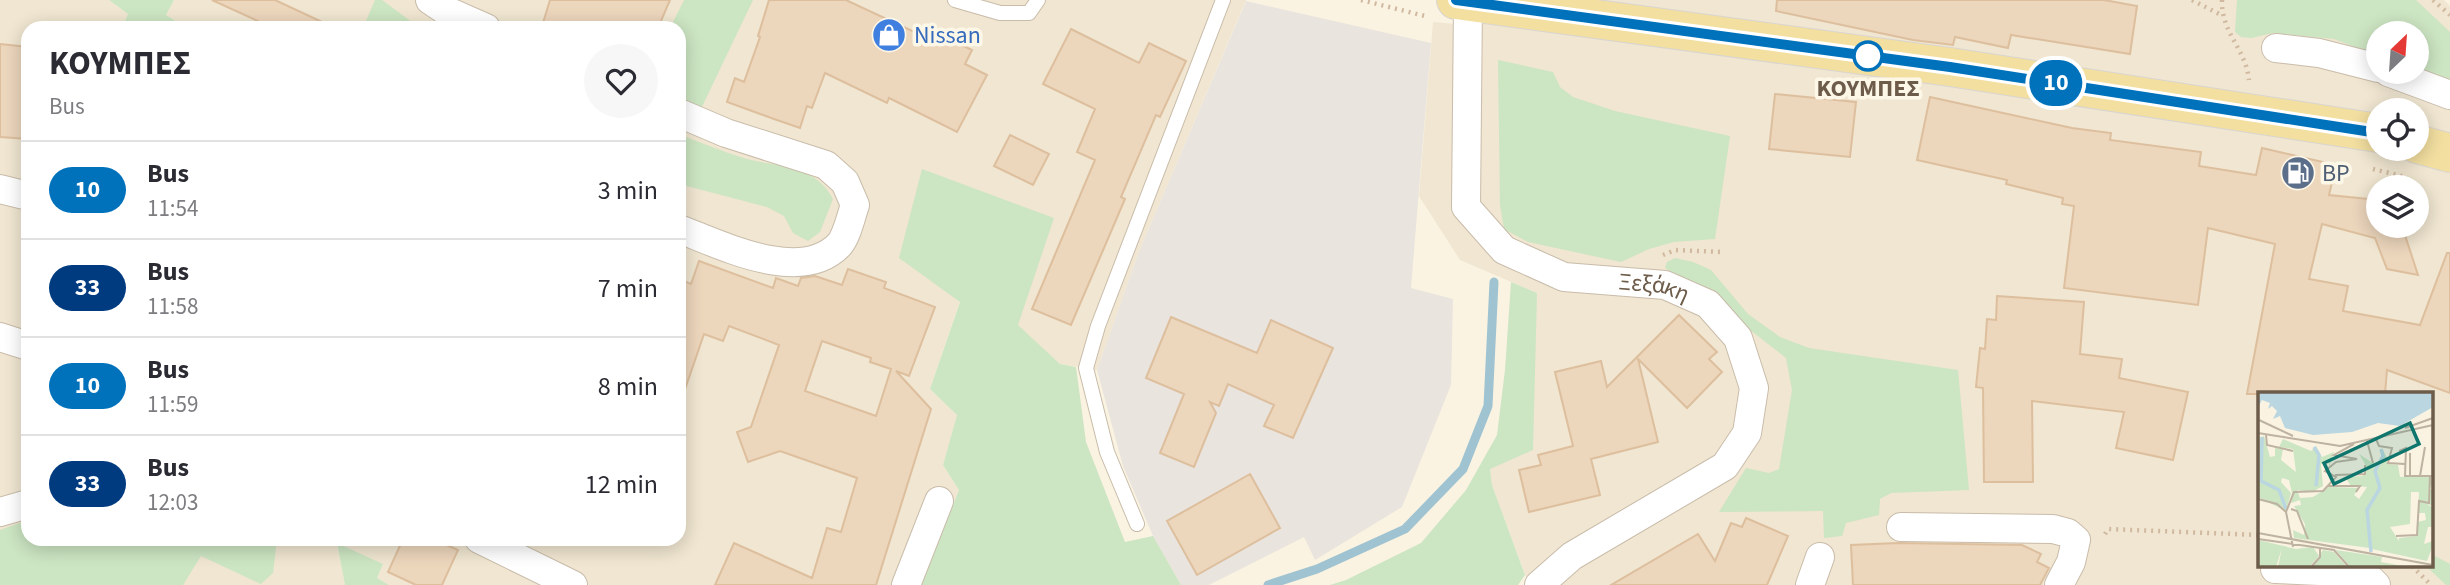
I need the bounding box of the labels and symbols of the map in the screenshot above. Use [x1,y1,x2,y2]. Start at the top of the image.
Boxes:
shop icon: Nissan [870,16,908,54]
place label: Nissan [914,18,981,53]
north arrow [2366,21,2429,84]
marker: ΚΟΥΜΠΕΣ [1853,41,1883,71]
line badge: 10 [2024,60,2088,106]
place label: ΚΟΥΜΠΕΣ [1816,71,1920,106]
fuel station icon: BP [2279,154,2317,192]
place label: BP [2322,156,2350,191]
street label: Ξεξάκη [1617,264,1695,311]
inset map [2258,392,2432,568]

